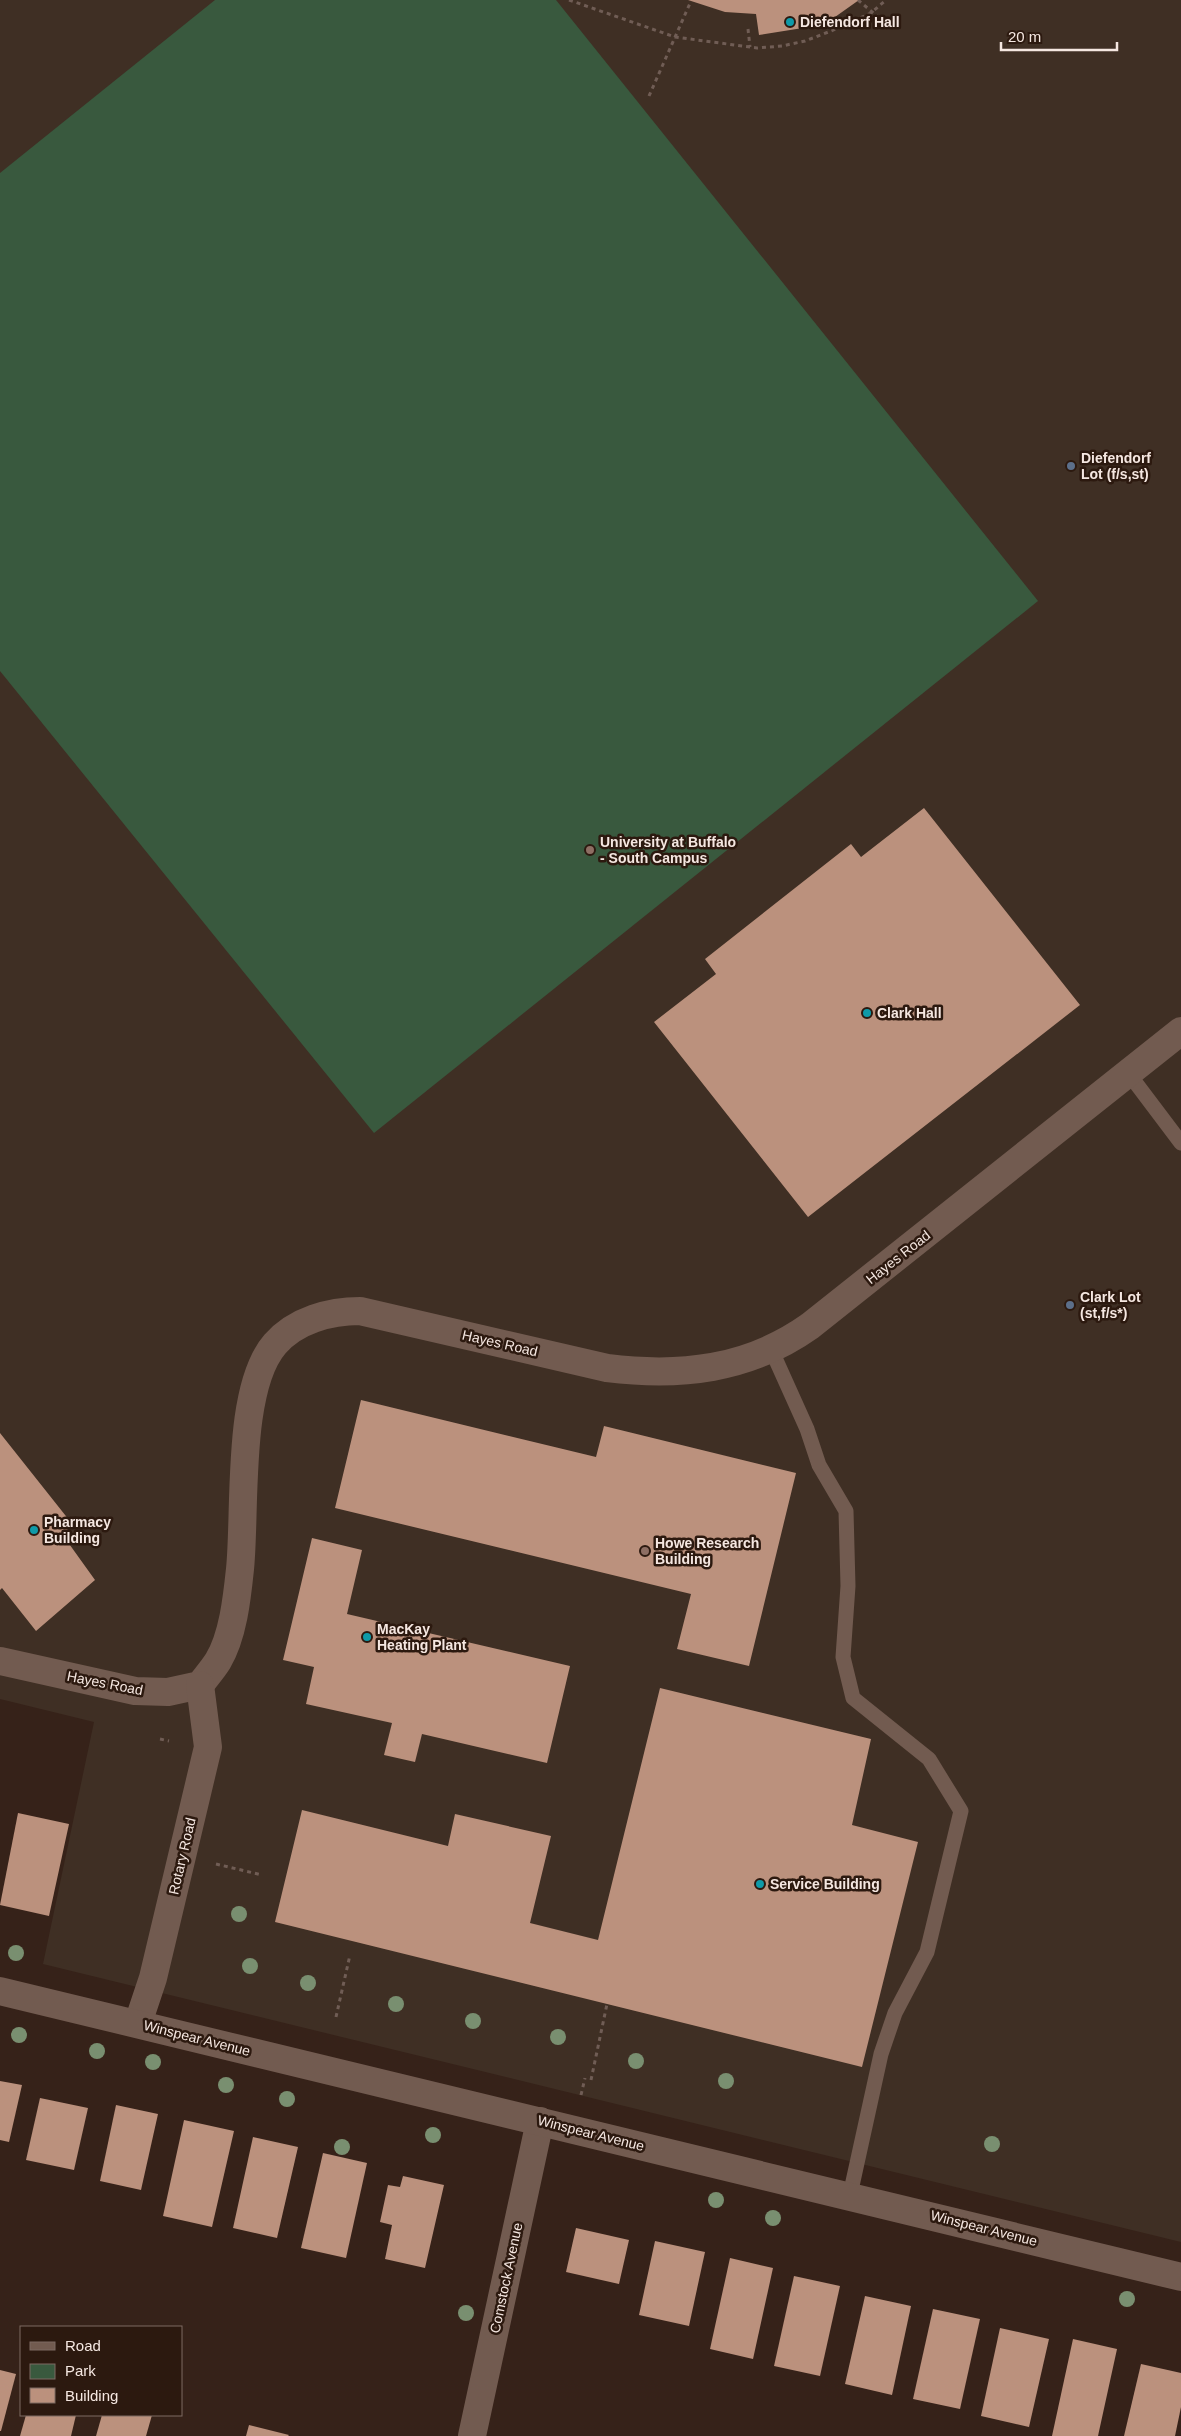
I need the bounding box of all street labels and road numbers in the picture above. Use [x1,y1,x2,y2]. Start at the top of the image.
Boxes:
street label: Hayes Road [863,1227,933,1287]
street label: Hayes Road [461,1327,539,1359]
street label: Hayes Road [66,1668,144,1698]
street label: Rotary Road [165,1816,199,1896]
street label: Winspear Avenue [142,2017,252,2059]
street label: Winspear Avenue [536,2112,646,2154]
street label: Winspear Avenue [929,2207,1039,2249]
street label: Comstock Avenue [486,2221,526,2335]

